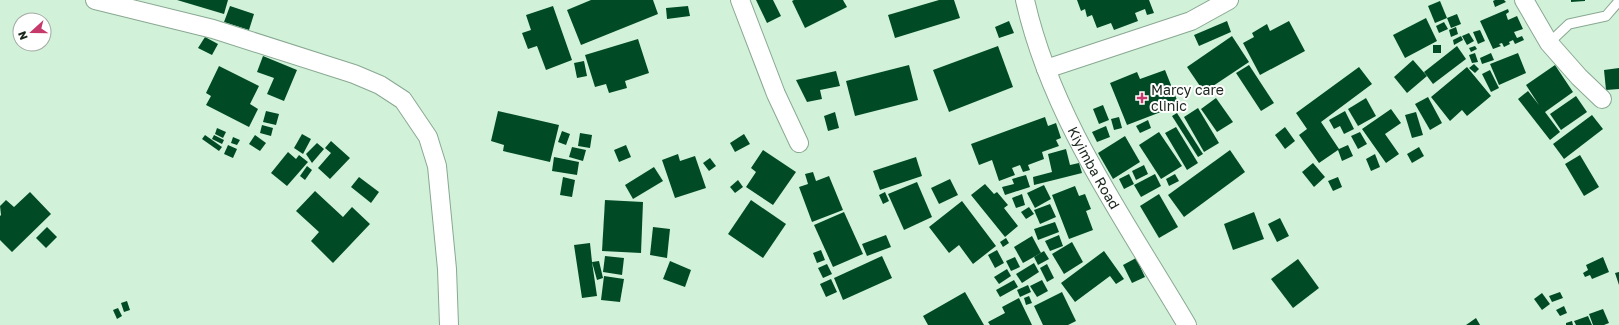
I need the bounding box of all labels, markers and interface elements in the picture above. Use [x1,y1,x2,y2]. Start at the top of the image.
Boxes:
north arrow [12,12,52,52]
text: N [15,30,30,42]
place label: Marcy care clinic [1151,81,1224,114]
marker: Marcy care clinic [1136,92,1148,104]
street label: Kiyimba Road [1065,123,1124,212]

